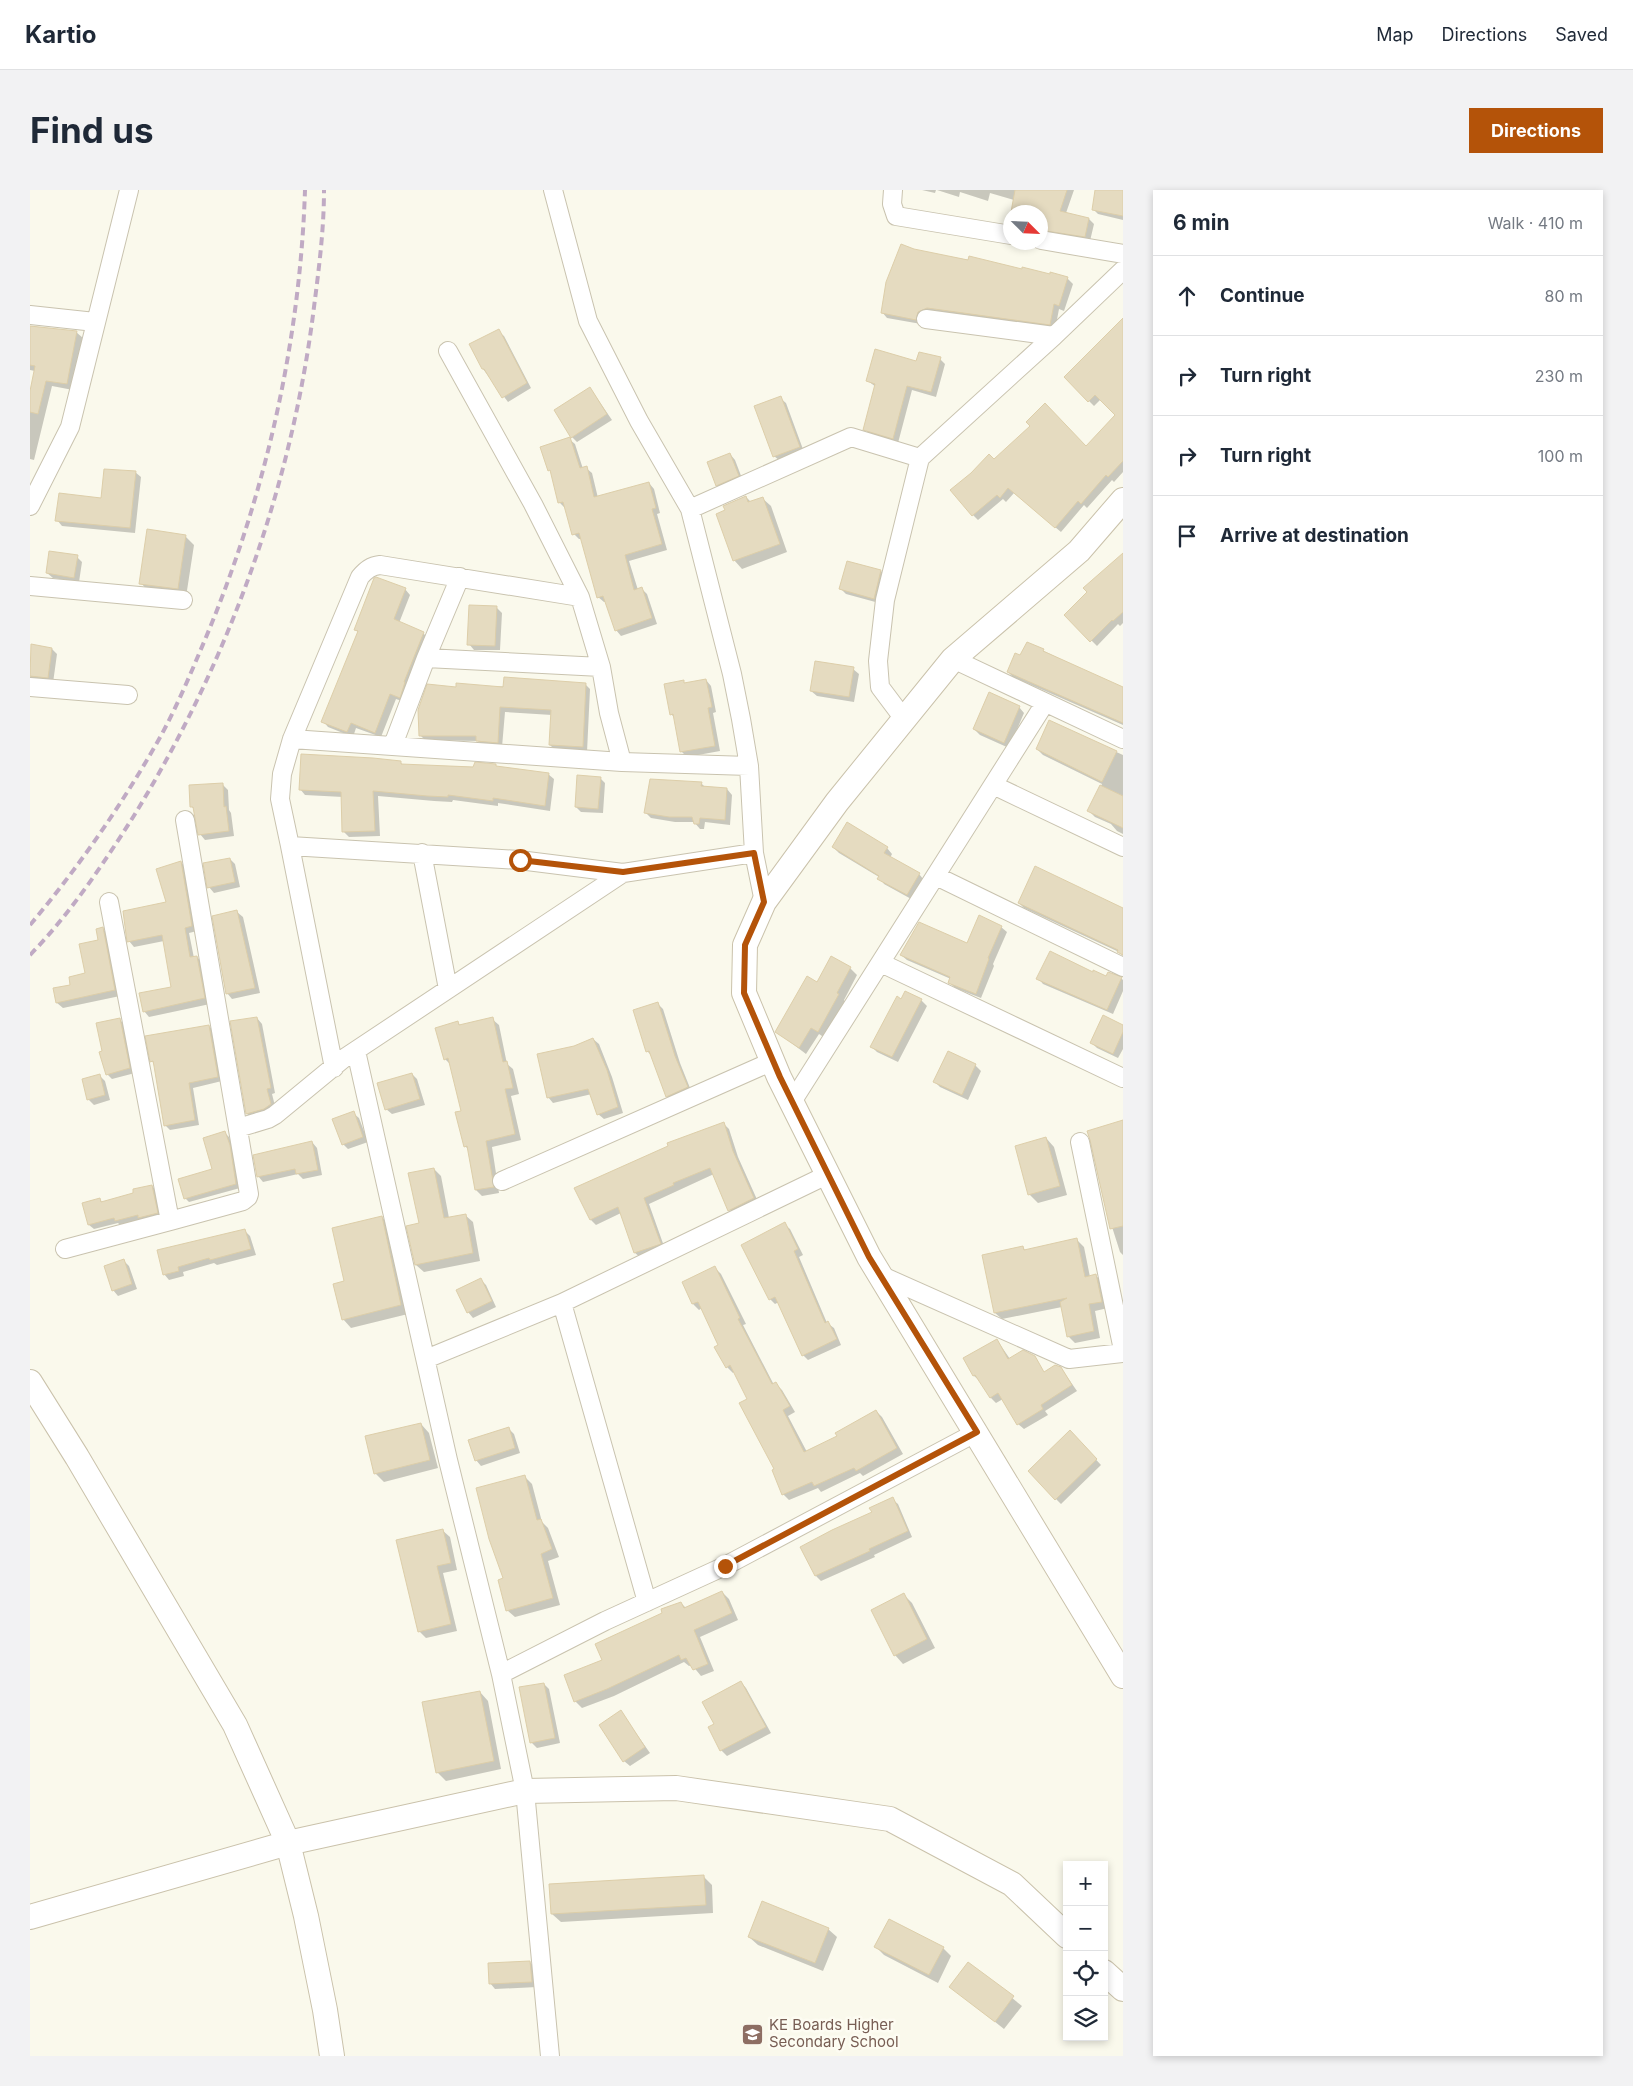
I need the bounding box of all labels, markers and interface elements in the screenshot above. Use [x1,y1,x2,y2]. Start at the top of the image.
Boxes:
text: Kartio [25,20,96,49]
text: Map [1376,24,1414,45]
text: Directions [1442,24,1527,45]
text: Saved [1555,24,1608,45]
button: Directions [1469,108,1603,153]
text: Find us [30,109,154,151]
north arrow [1003,205,1048,250]
text: 6 min [1173,210,1230,235]
text: Walk · 410 m [1488,213,1583,233]
icon: ahead [1173,282,1201,310]
text: Continue [1220,284,1305,307]
text: 80 m [1544,286,1583,306]
icon: right [1173,362,1201,390]
text: Turn right [1220,364,1311,387]
text: 230 m [1535,366,1583,386]
icon: right [1173,442,1201,470]
text: Turn right [1220,444,1311,467]
text: 100 m [1538,446,1583,466]
icon: arrive [1173,522,1201,550]
text: Arrive at destination [1220,524,1409,547]
route start [509,849,532,872]
route end [714,1555,737,1578]
map controls [1063,1861,1108,2041]
button: + [1063,1861,1108,1906]
button: − [1063,1906,1108,1951]
button: locate [1063,1951,1108,1996]
button: layers [1063,1996,1108,2041]
place label: KE Boards Higher Secondary School [769,2015,899,2051]
school or university icon: KE Boards Higher Secondary School [741,2022,765,2046]

